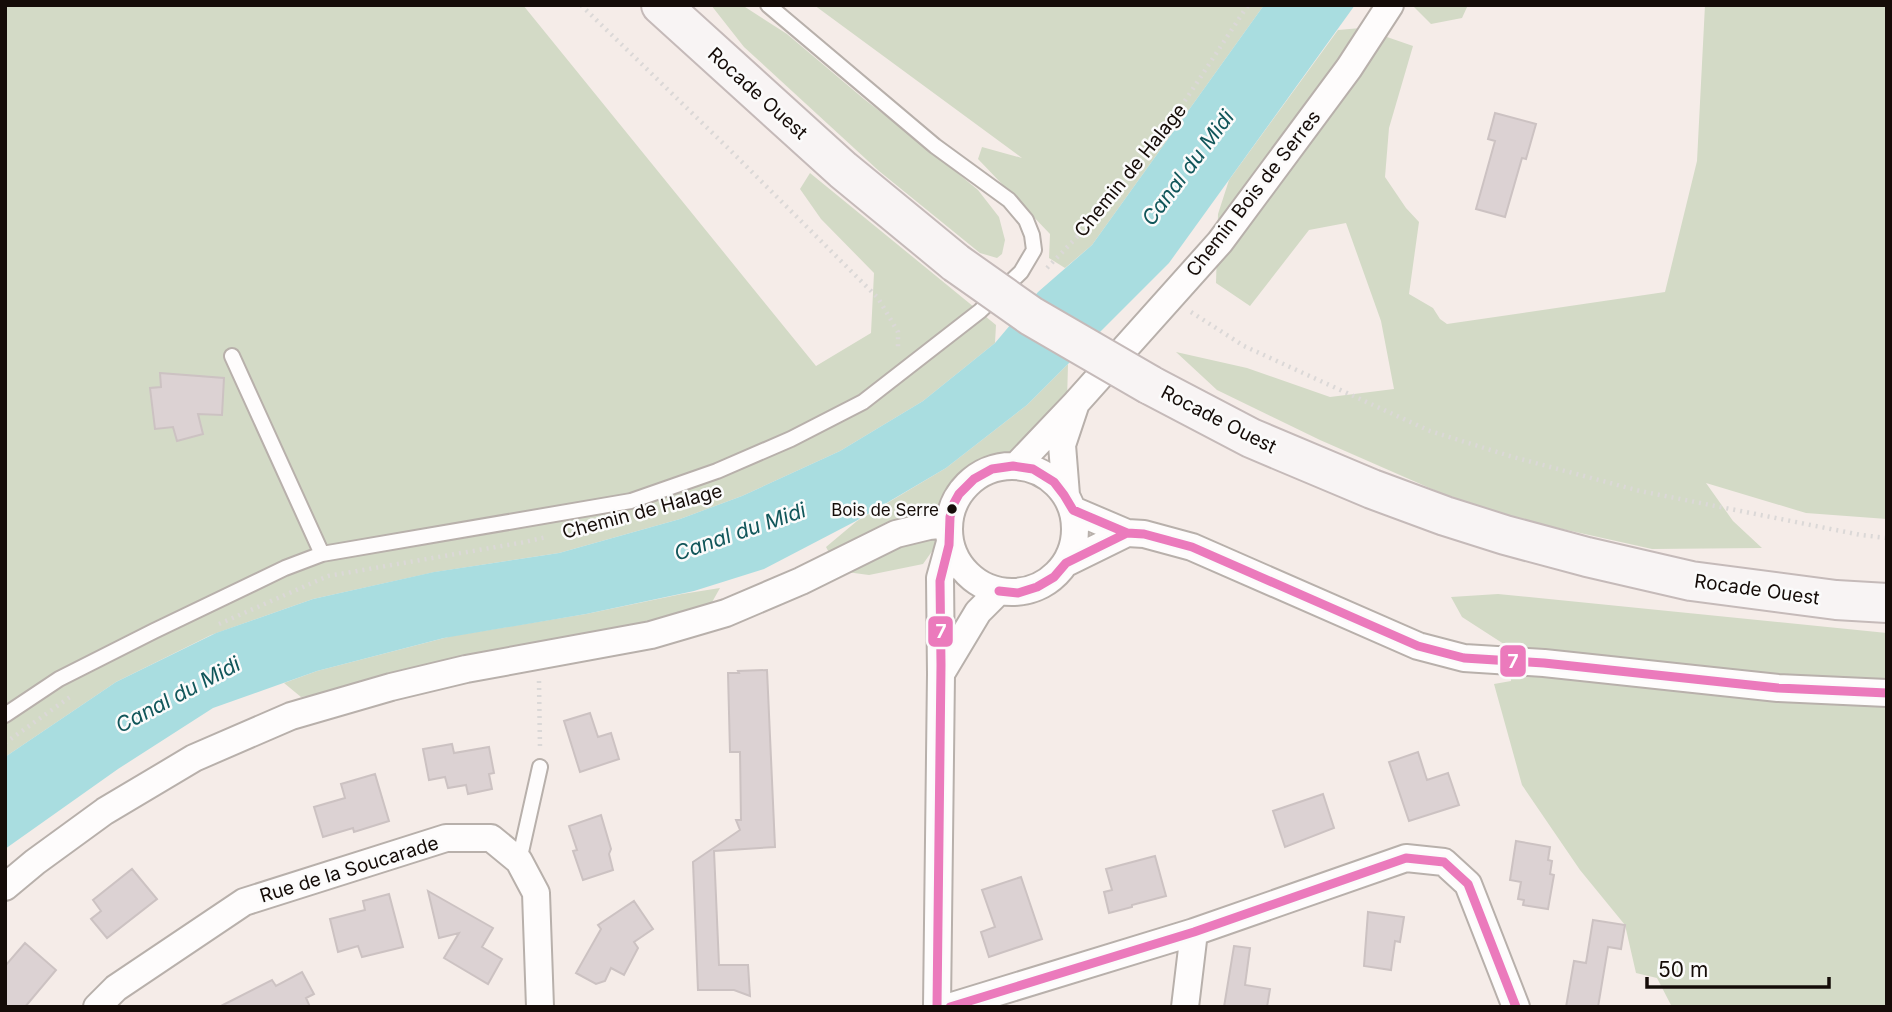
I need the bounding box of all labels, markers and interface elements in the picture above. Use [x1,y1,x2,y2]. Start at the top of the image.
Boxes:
street label: Rocade Ouest [703,43,812,144]
street label: Chemin de Halage [1070,99,1191,242]
water label: Canal du Midi [1136,104,1240,230]
street label: Chemin Bois de Serres [1181,106,1325,281]
street label: Rocade Ouest [1157,381,1280,458]
street label: Chemin de Halage [560,479,725,544]
water label: Canal du Midi [671,497,810,566]
place label: Bois de Serre [831,500,939,520]
marker: Bois de Serre [945,502,959,516]
street label: Rocade Ouest [1693,569,1821,610]
line badge: 7 [927,615,954,648]
text: 7 [935,620,947,643]
line badge: 7 [1499,644,1527,678]
text: 7 [1507,650,1519,673]
water label: Canal du Midi [111,651,245,738]
street label: Rue de la Soucarade [257,831,441,908]
scale bar [1647,946,1829,990]
text: 50 m [1658,957,1708,982]

